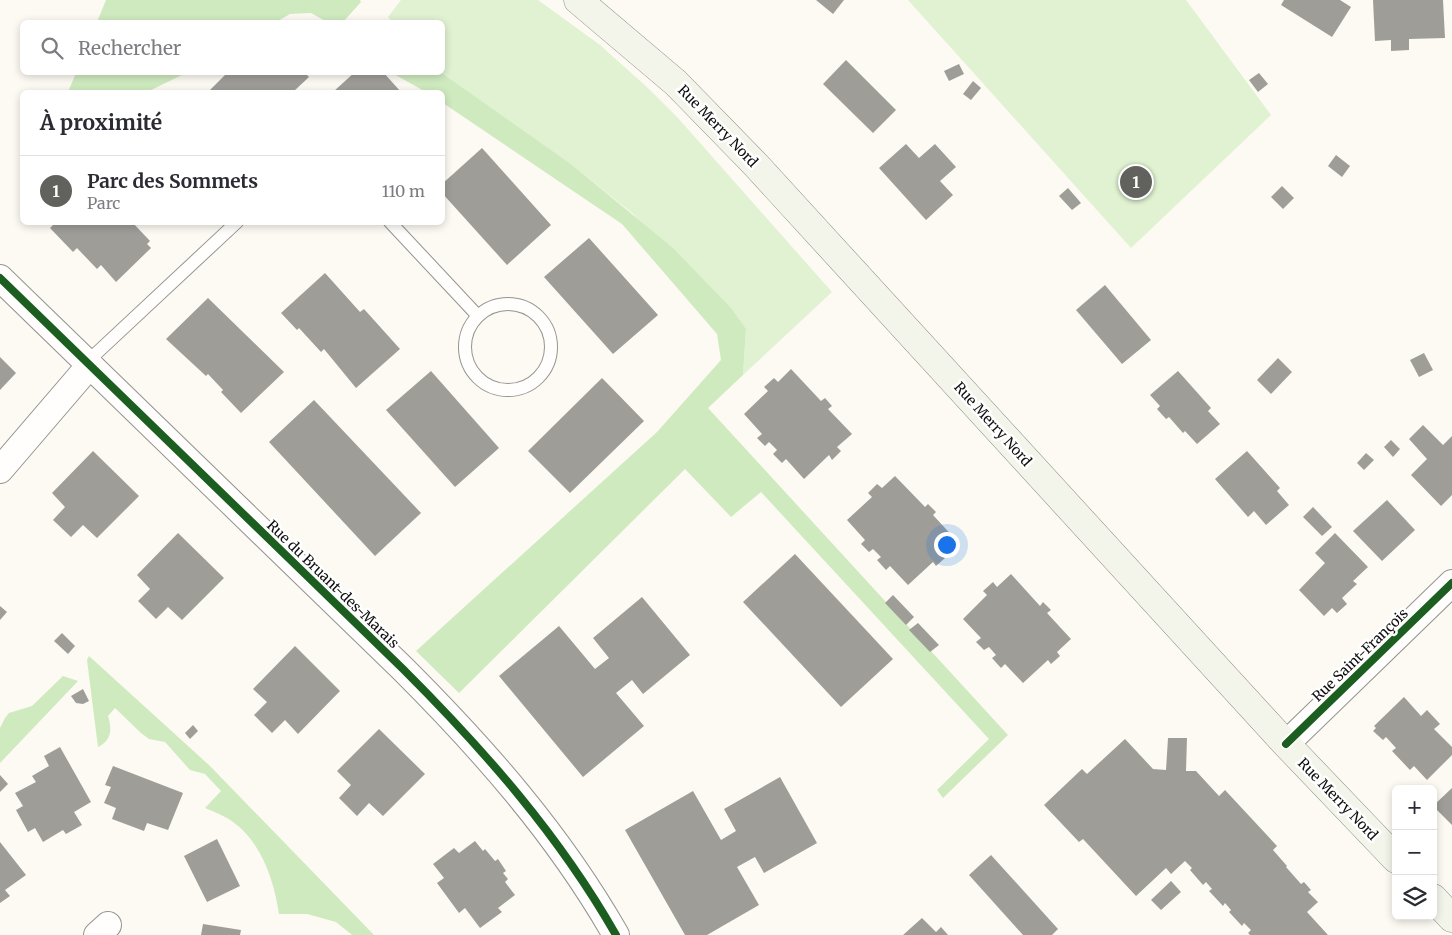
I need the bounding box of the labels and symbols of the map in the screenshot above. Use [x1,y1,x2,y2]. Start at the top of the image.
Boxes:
street label: Rue Merry Nord [674,81,762,171]
pin: 1 [1120,163,1152,201]
street label: Rue Merry Nord [950,378,1036,470]
street label: Rue du Bruant-des-Marais [263,516,403,652]
your location [934,532,960,558]
street label: Rue Saint-François [1308,604,1412,705]
street label: Rue Merry Nord [1294,754,1382,844]

